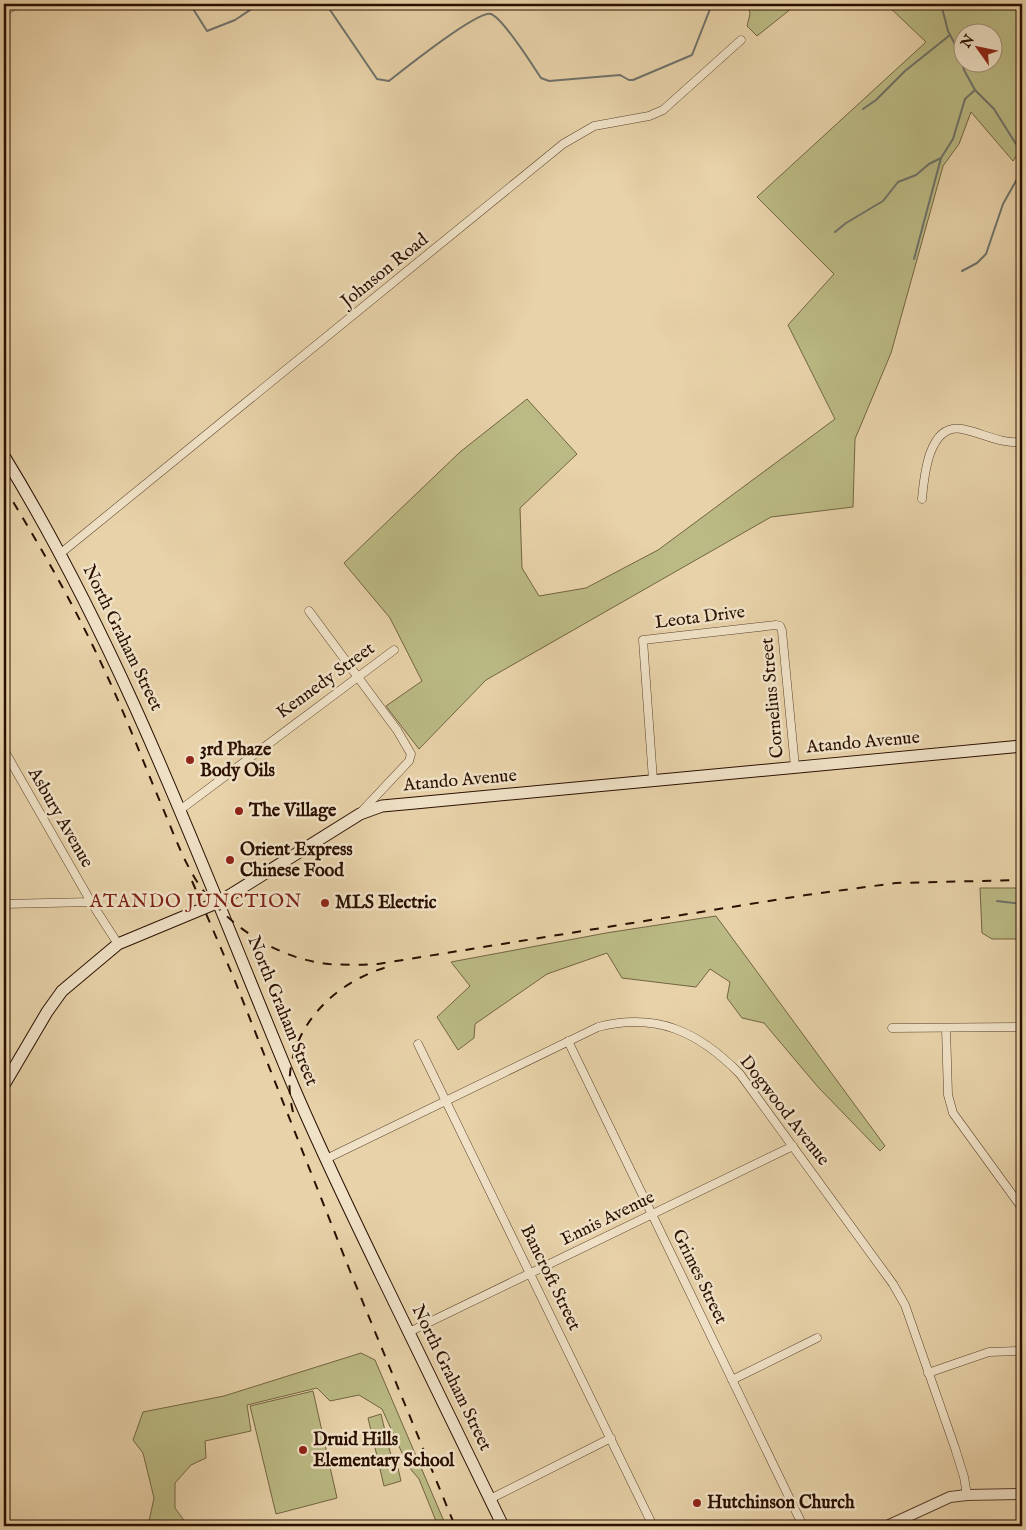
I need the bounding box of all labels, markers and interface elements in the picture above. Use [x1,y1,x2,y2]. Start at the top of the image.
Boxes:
north arrow [954,22,1004,72]
text: N [957,31,979,52]
street label: Johnson Road [335,229,434,314]
street label: North Graham Street [77,561,167,715]
street label: Leota Drive [654,601,746,635]
street label: Cornelius Street [756,637,790,759]
street label: Kennedy Street [272,638,380,724]
street label: Atando Avenue [804,727,921,760]
place label: 3rd Phaze Body Oils [200,739,276,783]
marker: 3rd Phaze Body Oils [184,754,196,766]
street label: Asbury Avenue [22,763,98,872]
street label: Atando Avenue [401,765,518,798]
place label: The Village [248,800,337,823]
marker: The Village [233,805,245,817]
place label: Orient Express Chinese Food [240,839,353,883]
marker: Orient Express Chinese Food [224,854,236,866]
district label: ATANDO JUNCTION [89,890,302,914]
place label: MLS Electric [335,892,437,915]
marker: MLS Electric [319,897,331,909]
street label: North Graham Street [241,933,323,1089]
street label: Dogwood Avenue [734,1051,834,1171]
street label: Ennis Avenue [557,1186,659,1252]
street label: Bancroft Street [515,1221,585,1335]
street label: Grimes Street [666,1226,732,1328]
street label: North Graham Street [406,1301,496,1455]
place label: Druid Hills Elementary School [313,1429,455,1473]
marker: Druid Hills Elementary School [297,1444,309,1456]
place label: Hutchinson Church [707,1492,855,1515]
marker: Hutchinson Church [691,1497,703,1509]

